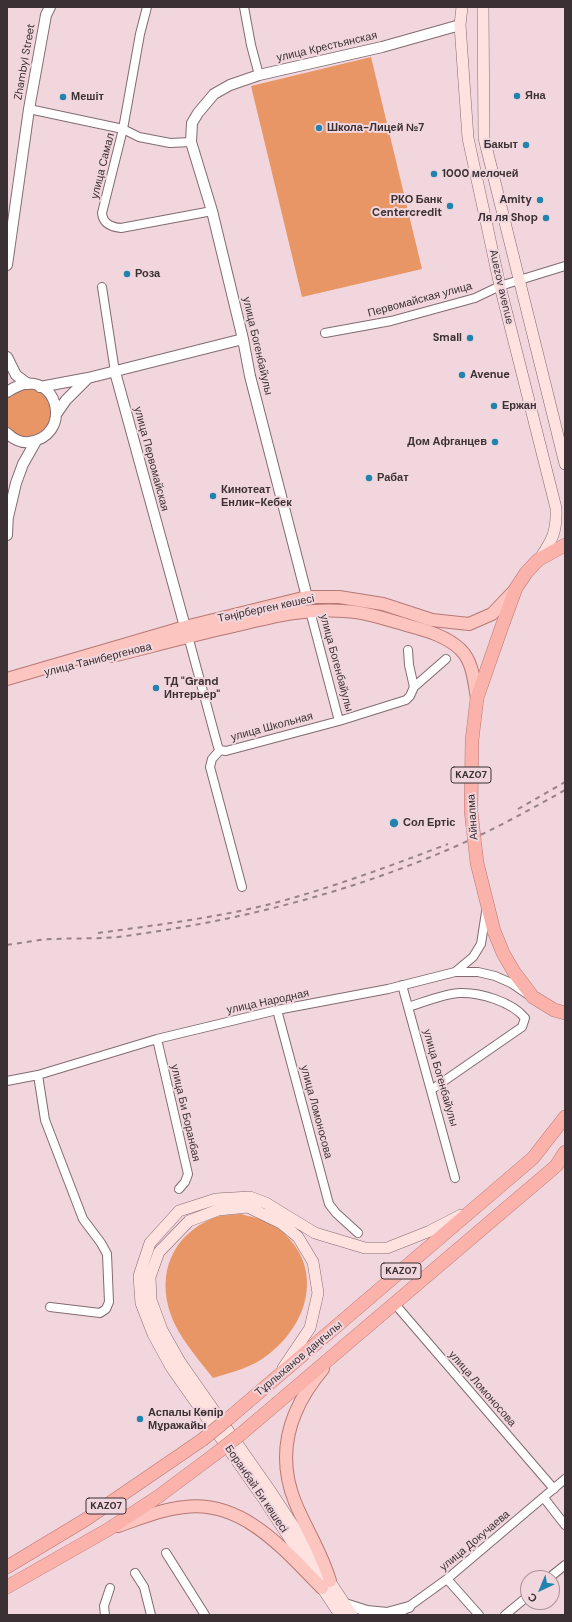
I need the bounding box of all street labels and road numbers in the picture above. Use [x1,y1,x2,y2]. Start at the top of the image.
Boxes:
street label: Zhambyl Street [12,23,38,101]
street label: улица Крестьянская [275,29,379,65]
street label: улица Самал [88,132,118,200]
street label: Auezov avenue [486,248,516,326]
street label: Первомайская улица [366,280,474,320]
street label: улица Богенбайулы [239,296,275,396]
street label: улица Первомайская [131,405,171,513]
street label: Тәңірберген көшесі [216,592,316,626]
street label: улица Богенбайулы [317,613,355,713]
street label: улица Танибергенова [43,640,153,680]
street label: улица Школьная [230,710,314,744]
road number: KAZ07 [451,767,491,783]
street label: Айналма [465,794,481,840]
street label: улица Народная [226,987,310,1017]
street label: улица Богенбайулы [420,1028,460,1128]
street label: улица Би Боранбая [167,1063,203,1163]
street label: улица Ломоносова [297,1064,335,1160]
road number: KAZ07 [381,1263,421,1279]
street label: Тұрлыханов даңғылы [253,1319,345,1399]
street label: улица Ломоносова [446,1348,518,1430]
street label: Боранбай Би көшесі [222,1443,290,1535]
road number: KAZ07 [86,1498,126,1514]
street label: улица Докучаева [437,1508,513,1574]

